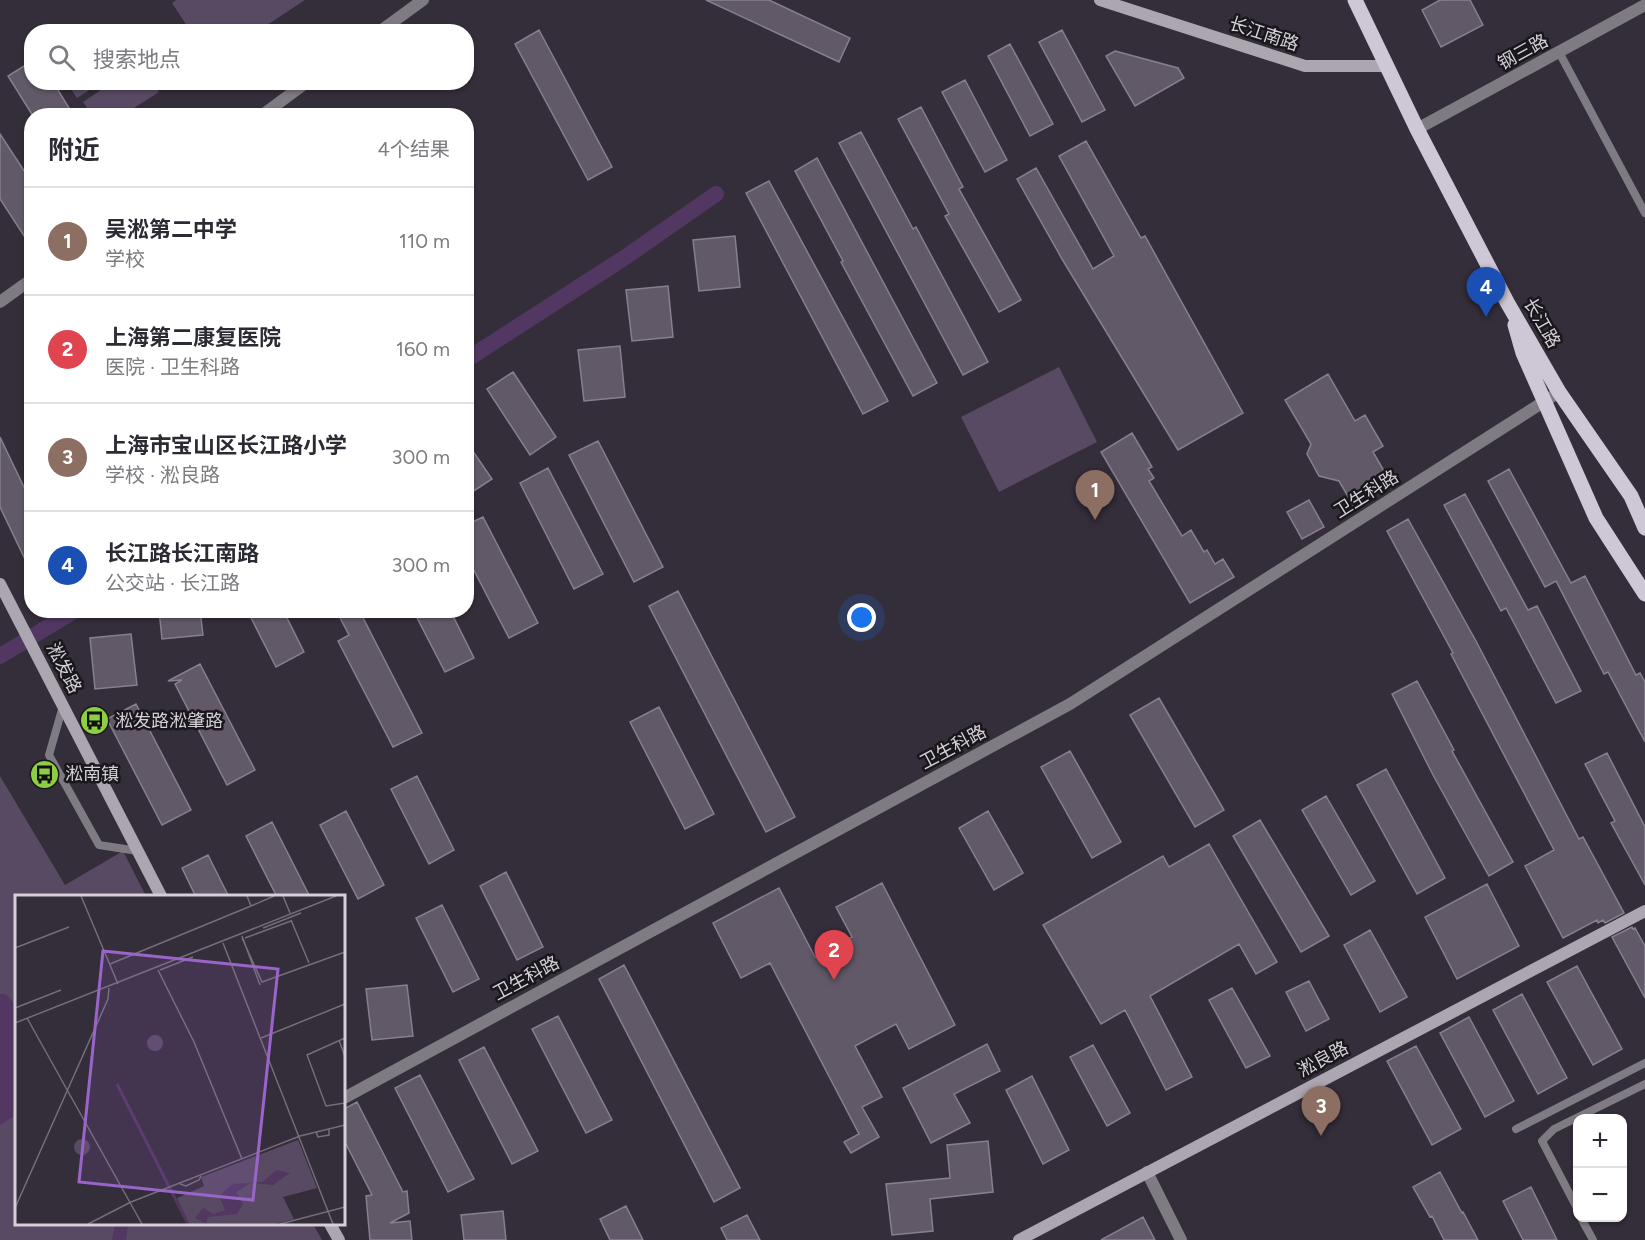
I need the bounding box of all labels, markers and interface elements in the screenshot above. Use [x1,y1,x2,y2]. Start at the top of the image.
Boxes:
street label: 长江南路 [1226,12,1302,56]
search box [24,24,474,90]
street label: 钢三路 [1494,29,1552,75]
icon: search [45,41,78,74]
text: 搜索地点 [93,46,181,73]
text: 附近 [48,134,100,166]
text: 4个结果 [378,137,450,161]
text: 吴淞第二中学 [105,216,237,243]
text: 1 [63,229,72,253]
text: 110 m [399,229,450,253]
text: 学校 [105,247,145,271]
pin: 4 [1466,268,1506,317]
street label: 长江路 [1519,294,1565,352]
text: 上海第二康复医院 [105,324,281,351]
text: 2 [62,337,73,361]
text: 160 m [396,337,450,361]
text: 医院 · 卫生科路 [105,355,240,379]
text: 上海市宝山区长江路小学 [105,432,347,459]
text: 3 [62,445,73,469]
text: 300 m [392,445,450,469]
text: 学校 · 淞良路 [105,463,220,487]
street label: 卫生科路 [1330,466,1402,522]
pin: 1 [1076,470,1114,520]
text: 长江路长江南路 [105,540,259,567]
text: 4 [61,553,74,577]
text: 300 m [392,553,450,577]
text: 公交站 · 长江路 [105,571,240,595]
your location [847,603,876,632]
street label: 淞发路 [42,639,86,697]
bus stop icon: 淞发路淞肇路 [78,705,110,737]
place label: 淞发路淞肇路 [115,710,223,732]
street label: 卫生科路 [916,720,990,774]
bus stop icon: 淞南镇 [28,758,60,790]
place label: 淞南镇 [65,763,119,785]
inset map [15,895,345,1225]
pin: 2 [814,930,854,980]
street label: 卫生科路 [489,951,563,1005]
street label: 淞良路 [1294,1037,1352,1081]
pin: 3 [1302,1086,1340,1136]
map controls [1573,1114,1627,1222]
button: + [1573,1114,1627,1168]
button: − [1573,1168,1627,1222]

